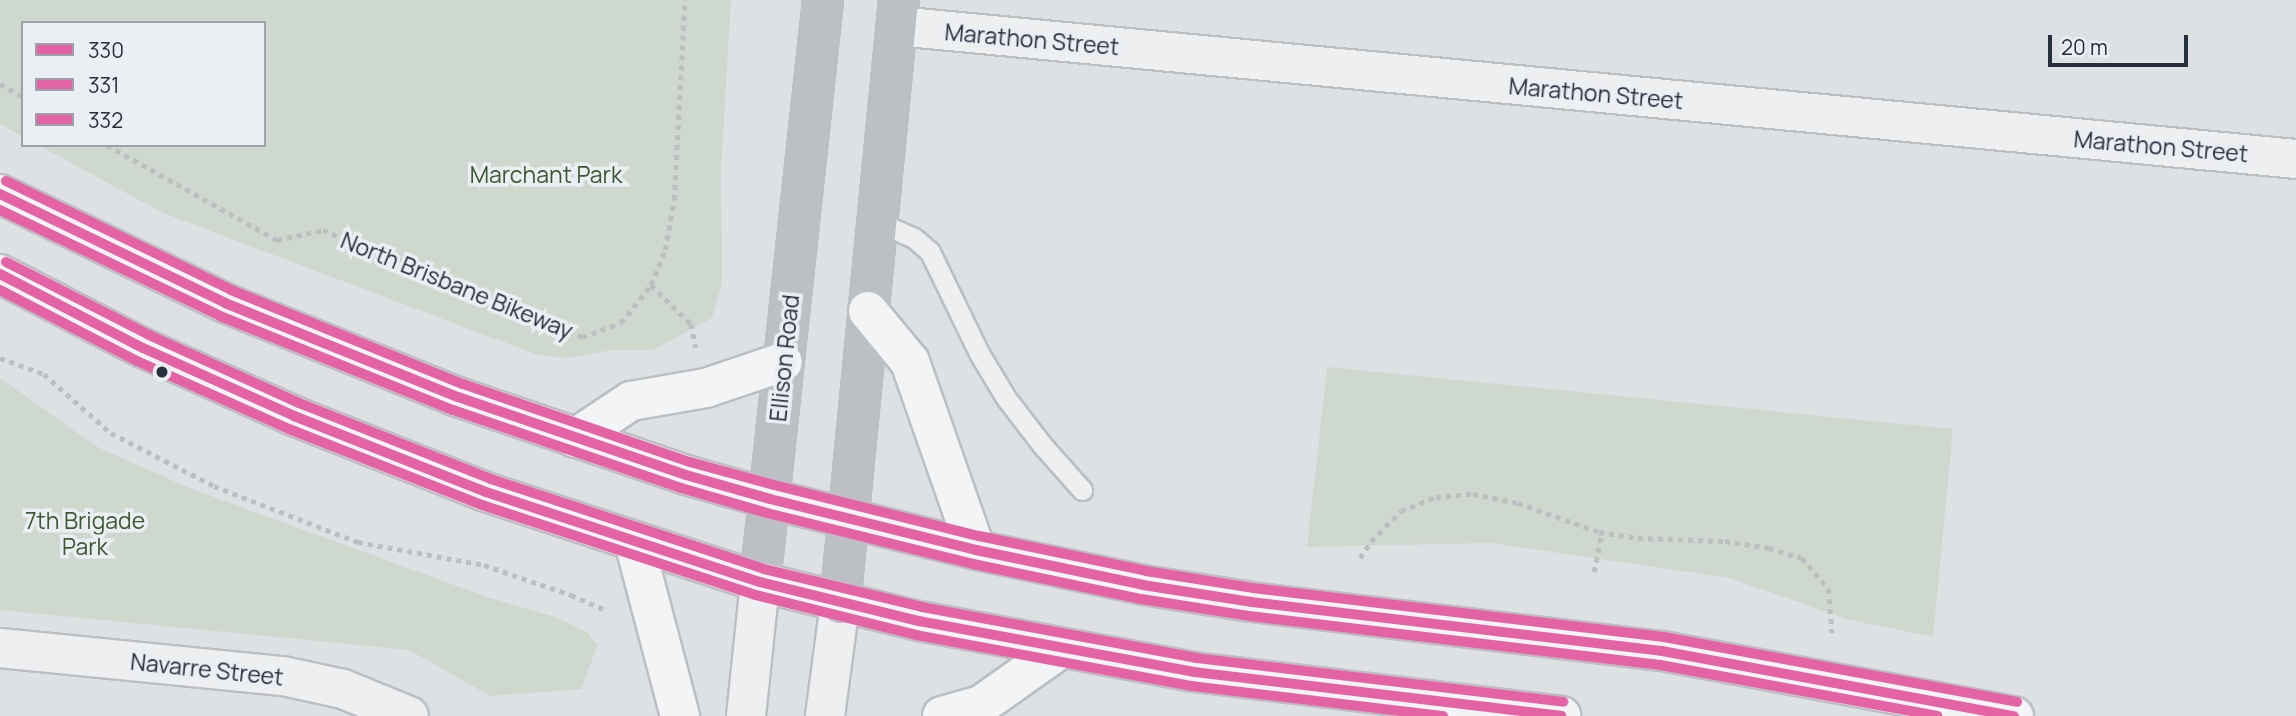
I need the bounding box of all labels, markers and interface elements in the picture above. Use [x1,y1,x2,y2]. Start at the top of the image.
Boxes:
street label: Marathon Street [944,18,1120,60]
legend [21,21,266,147]
scale bar [2051,21,2191,65]
text: 20 m [2061,33,2108,61]
text: 330 [88,36,124,64]
text: 331 [88,71,119,99]
street label: Marathon Street [1508,72,1684,114]
text: 332 [88,106,123,134]
street label: Marathon Street [2073,125,2249,167]
park label: Marchant Park [470,160,622,188]
street label: North Brisbane Bikeway [337,226,577,344]
street label: Ellison Road [764,293,804,423]
unlabelled marker [155,365,169,379]
park label: 7th Brigade Park [25,506,145,560]
street label: Navarre Street [129,647,285,691]

